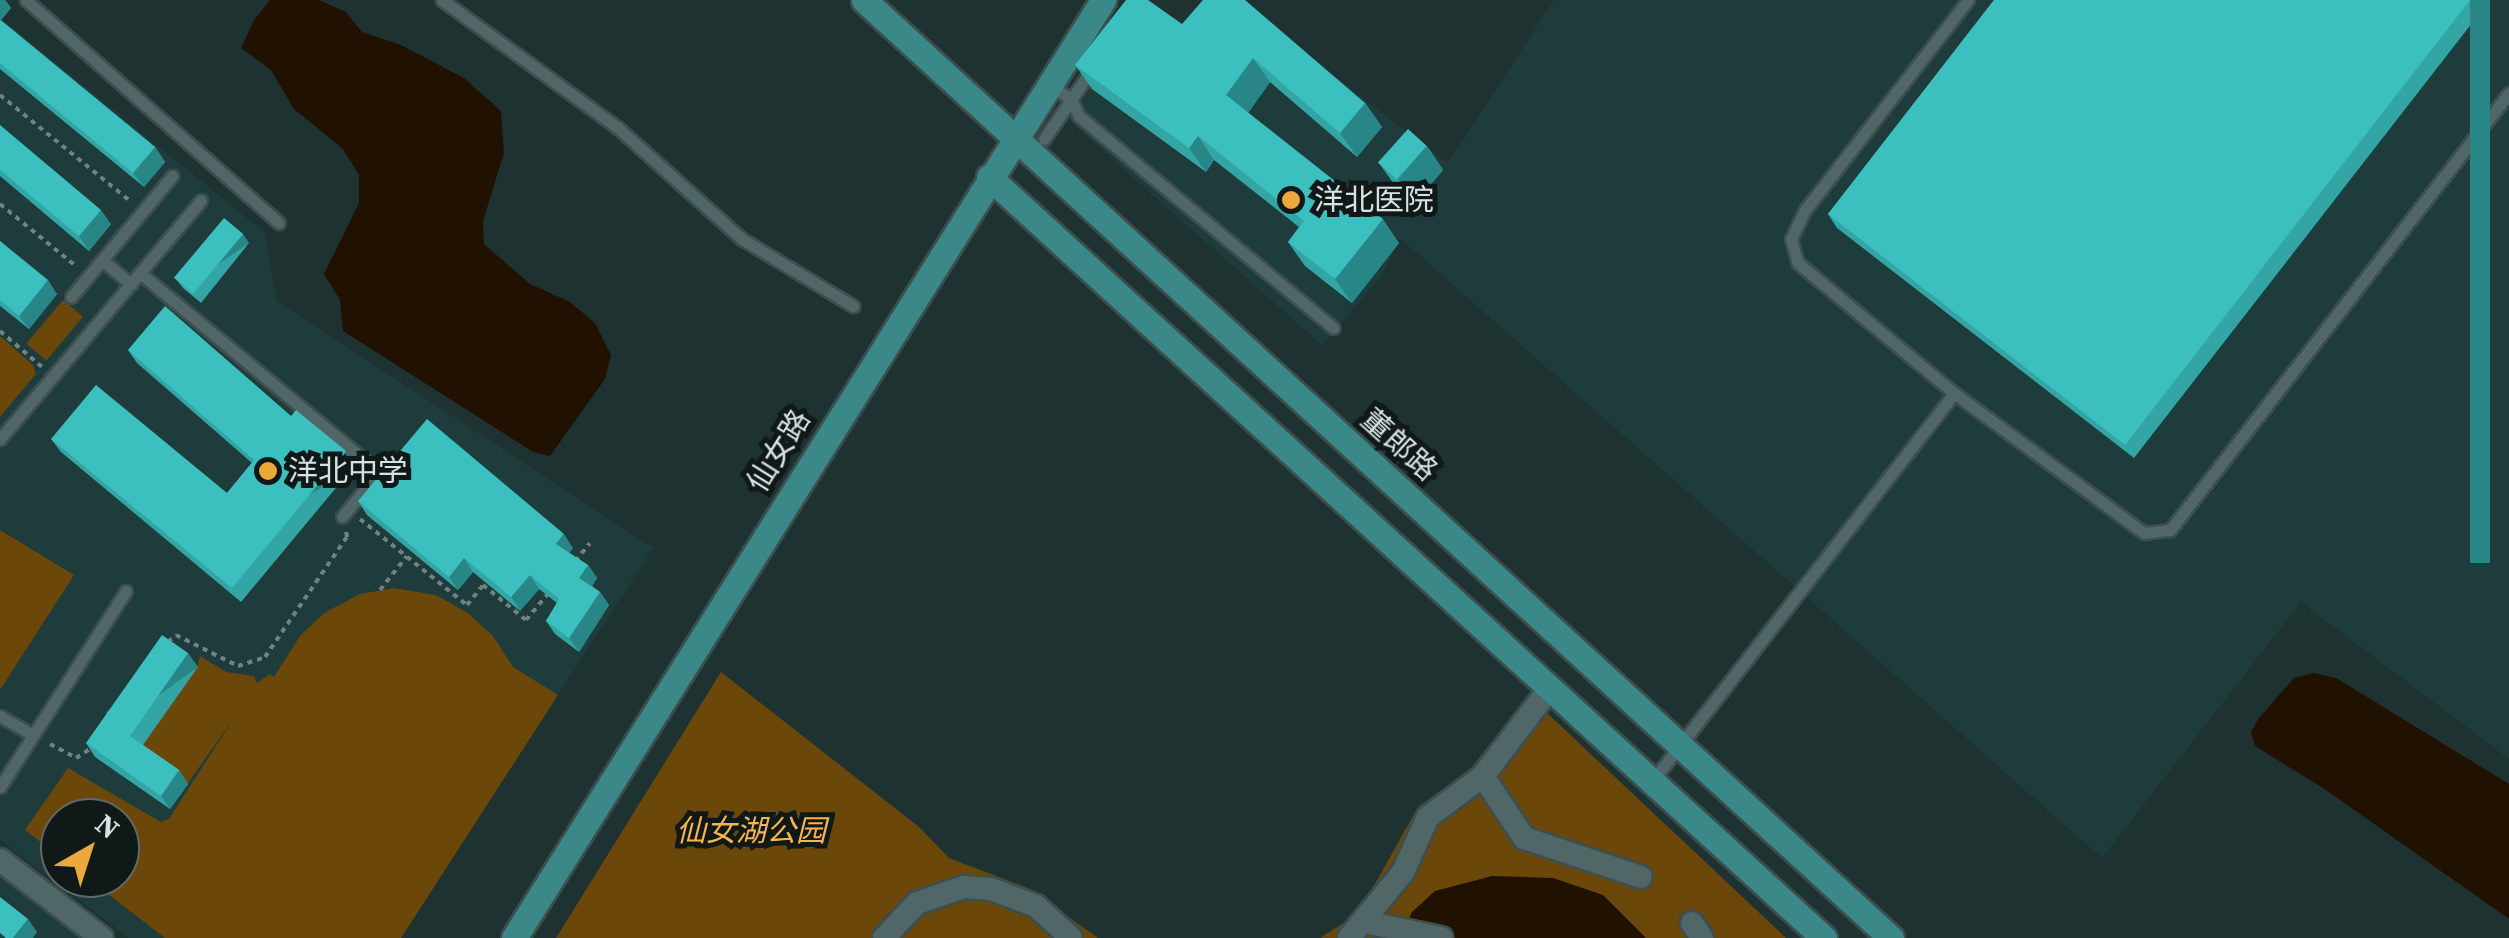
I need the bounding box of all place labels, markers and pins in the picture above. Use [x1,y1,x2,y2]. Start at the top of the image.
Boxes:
place label: 洋北医院 [1314,182,1434,218]
marker: 洋北医院 [1278,187,1304,213]
place label: 洋北中学 [288,453,408,489]
marker: 洋北中学 [257,460,279,482]

